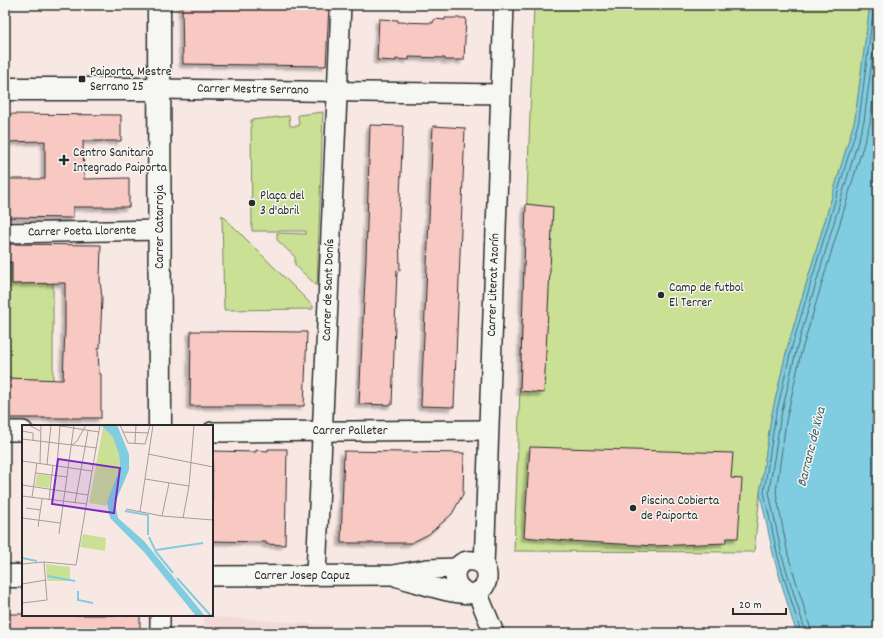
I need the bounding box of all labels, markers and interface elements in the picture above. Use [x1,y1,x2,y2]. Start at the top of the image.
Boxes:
place label: Paiporta, Mestre Serrano 25 [90,63,172,97]
marker: Paiporta, Mestre Serrano 25 [77,74,87,84]
street label: Carrer Mestre Serrano [197,80,309,100]
place label: Centro Sanitario Integrado Paiporta [73,144,168,178]
marker: Centro Sanitario Integrado Paiporta [58,154,70,166]
street label: Carrer Catarroja [151,184,170,269]
place label: Plaça del 3 d'abril [260,187,304,221]
marker: Plaça del 3 d'abril [247,198,257,208]
street label: Carrer Poeta Llorente [28,222,137,242]
street label: Carrer Literat Azorín [483,233,505,337]
street label: Carrer de Sant Donís [318,238,340,342]
place label: Camp de futbol El Terrer [669,279,744,313]
marker: Camp de futbol El Terrer [656,290,666,300]
water label: Barranc de Xiva [792,404,832,489]
street label: Carrer Palleter [313,422,388,441]
inset map [22,425,213,616]
place label: Piscina Cobierta de Paiporta [641,492,720,526]
marker: Piscina Cobierta de Paiporta [628,503,638,513]
street label: Carrer Josep Capuz [254,567,350,586]
scale bar [733,590,786,616]
text: 20 m [739,597,762,614]

